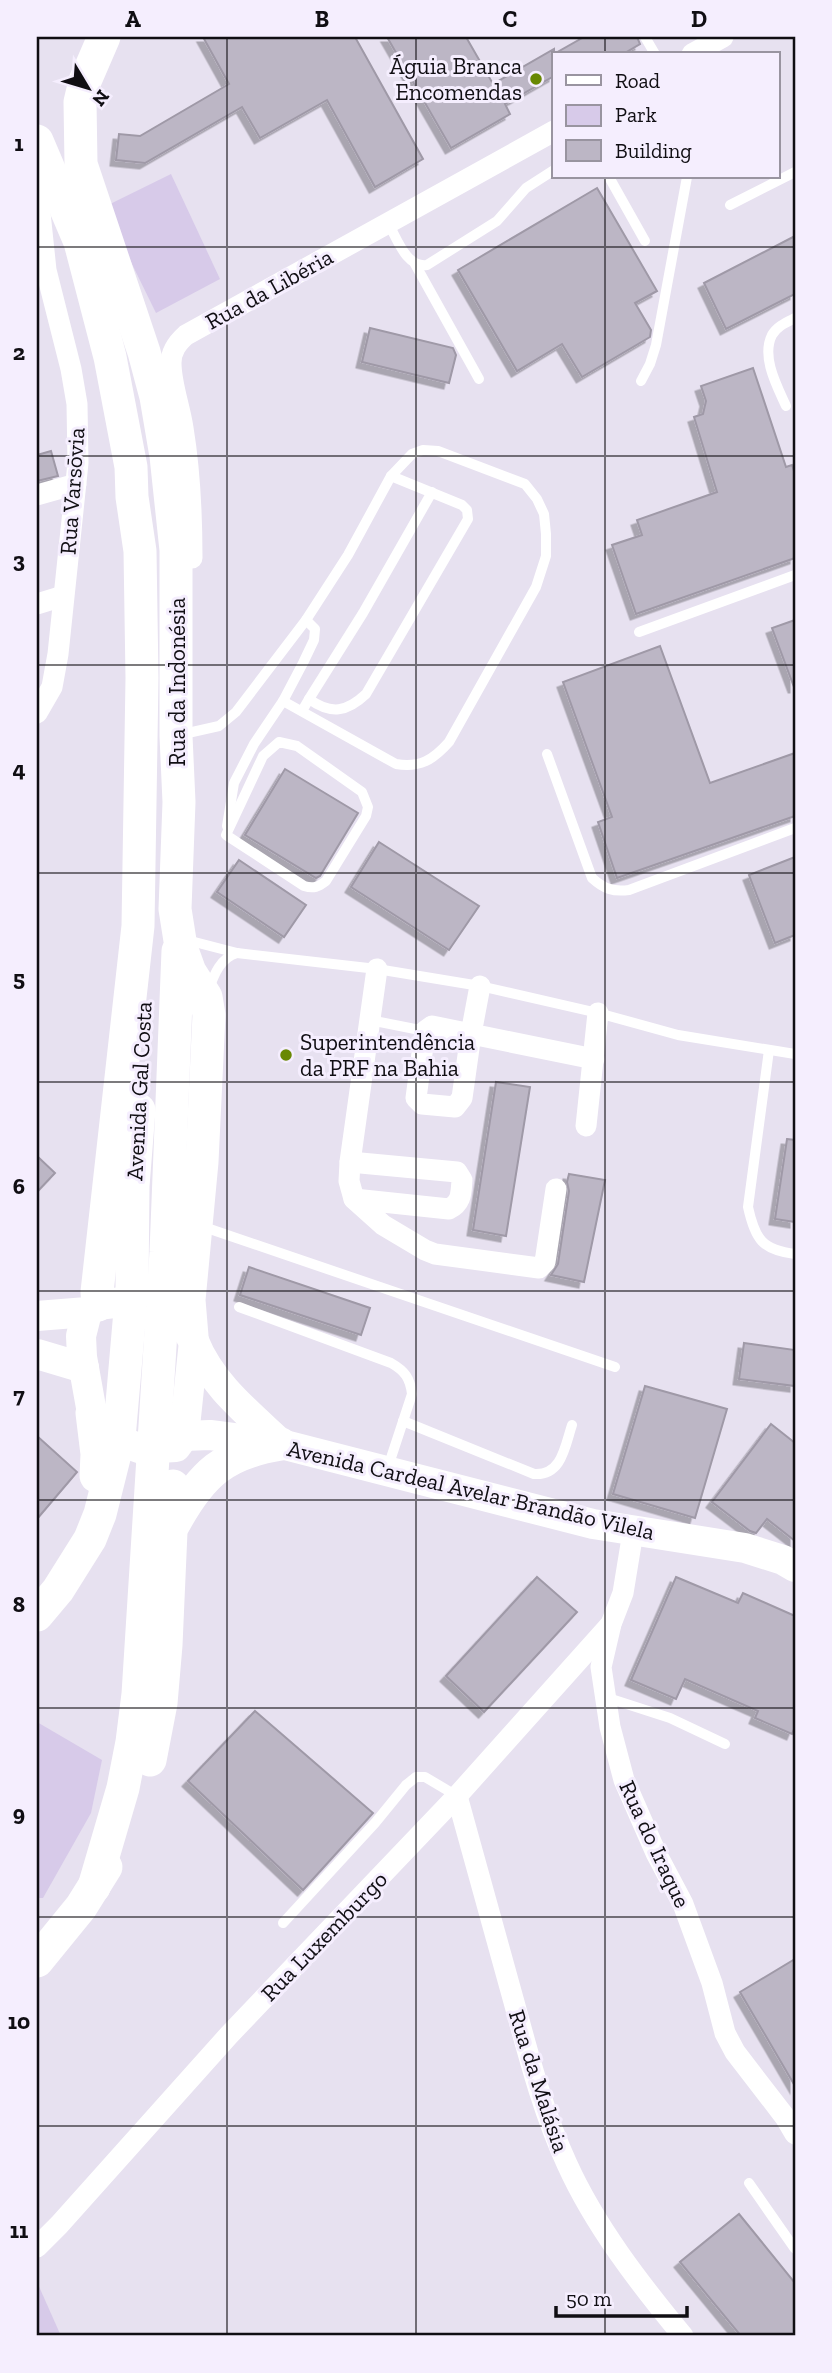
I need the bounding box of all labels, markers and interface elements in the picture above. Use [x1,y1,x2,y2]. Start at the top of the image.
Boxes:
text: A [125,5,141,33]
text: B [315,5,329,33]
text: C [503,5,517,33]
text: D [691,5,707,33]
north arrow [52,52,122,122]
place label: Águia Branca Encomendas [390,52,522,106]
legend [552,52,780,178]
text: Road [615,68,661,93]
marker: Águia Branca Encomendas [528,71,544,87]
text: N [87,85,115,111]
text: Park [615,102,657,127]
text: 1 [14,129,24,157]
text: Building [615,138,692,163]
street label: Rua da Libéria [200,242,338,336]
text: 2 [13,338,25,366]
street label: Rua Varsōvia [54,426,90,556]
text: 3 [13,546,25,574]
street label: Rua da Indonésia [163,597,191,767]
text: 4 [12,755,26,783]
text: 5 [13,964,25,992]
street label: Avenida Gal Costa [120,1001,158,1181]
place label: Superintendência da PRF na Bahia [300,1028,475,1082]
marker: Superintendência da PRF na Bahia [278,1047,294,1063]
text: 6 [13,1172,25,1200]
text: 7 [13,1381,25,1409]
street label: Avenida Cardeal Avelar Brandão Vilela [285,1434,657,1546]
text: 8 [13,1590,25,1618]
street label: Rua do Iraque [613,1776,697,1912]
text: 9 [13,1799,25,1827]
street label: Rua Luxemburgo [255,1865,393,2007]
street label: Rua da Malásia [503,2006,575,2156]
text: 10 [8,2007,30,2035]
text: 11 [10,2216,28,2244]
scale bar [556,2275,687,2319]
text: 50 m [566,2286,612,2311]

